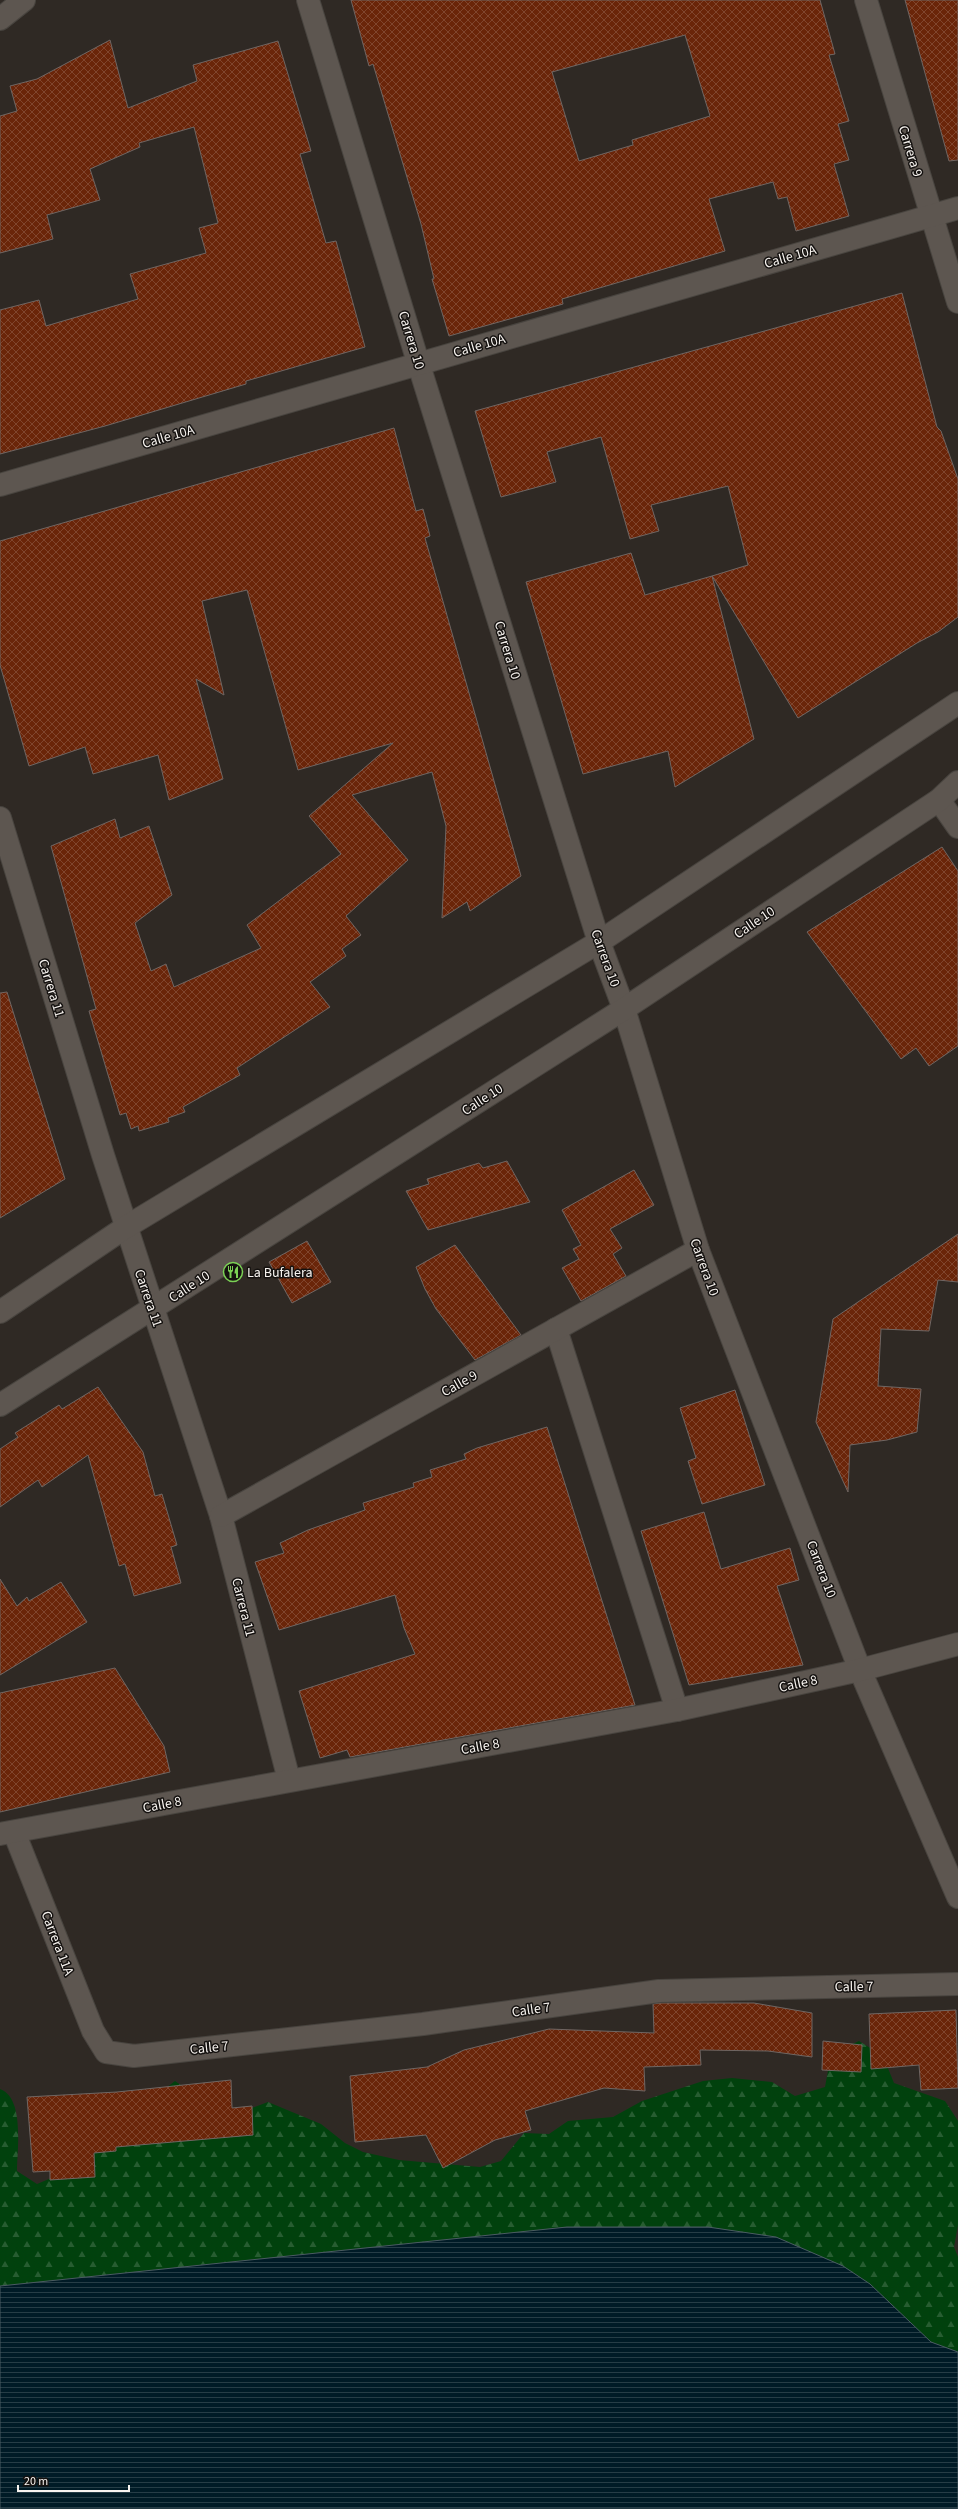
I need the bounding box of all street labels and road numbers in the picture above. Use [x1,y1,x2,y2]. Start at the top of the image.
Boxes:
street label: Carrera 9 [893,123,927,180]
street label: Calle 10A [762,240,819,274]
street label: Carrera 10 [393,309,429,372]
street label: Calle 10A [451,329,508,363]
street label: Calle 10A [140,420,197,454]
street label: Carrera 10 [489,619,525,682]
street label: Calle 10 [730,902,779,944]
street label: Carrera 10 [585,927,625,990]
street label: Carrera 11 [33,957,69,1020]
street label: Calle 10 [458,1079,507,1121]
street label: Carrera 10 [684,1236,724,1299]
street label: Calle 10 [165,1266,214,1308]
street label: Carrera 11 [129,1267,167,1330]
street label: Calle 9 [438,1366,481,1402]
street label: Carrera 10 [801,1538,841,1601]
street label: Carrera 11 [226,1576,260,1639]
street label: Calle 8 [777,1670,819,1698]
street label: Calle 8 [459,1734,501,1760]
street label: Calle 8 [141,1791,183,1819]
street label: Carrera 11A [36,1908,79,1979]
street label: Calle 7 [834,1977,874,1997]
street label: Calle 7 [510,1997,552,2023]
street label: Calle 7 [189,2036,230,2060]

